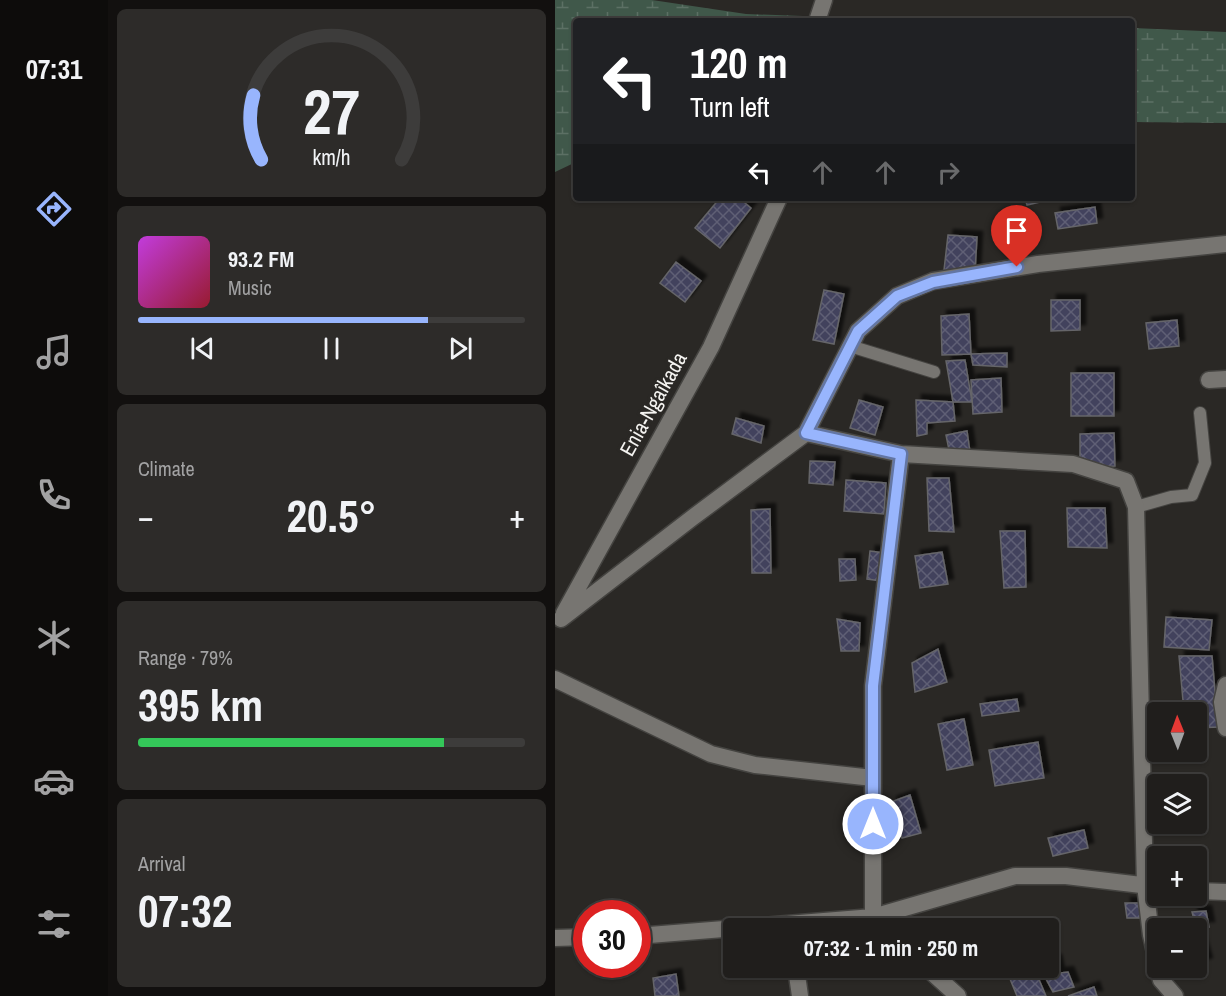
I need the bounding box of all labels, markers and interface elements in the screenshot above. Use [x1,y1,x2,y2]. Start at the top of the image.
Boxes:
text: 120 m [690,35,788,91]
icon: left [591,42,669,120]
text: 07:31 [26,51,82,87]
text: 27 [303,69,360,153]
text: Turn left [690,89,769,125]
text: km/h [312,144,351,173]
icon: left [743,156,776,189]
icon: ahead [806,156,839,189]
icon: ahead [869,156,902,189]
icon: right [932,156,965,189]
icon: directions [33,188,75,230]
pin [991,205,1042,267]
icon: arrive [1000,214,1033,247]
text: 93.2 FM [228,244,294,274]
text: Music [228,274,272,301]
icon: music [33,331,75,373]
icon: previous [186,332,219,365]
icon: pause [315,332,348,365]
icon: next [444,332,477,365]
street label: Enia-Ngaîkada [612,346,694,461]
text: Climate [138,455,195,482]
icon: phone [33,474,75,516]
text: 20.5° [287,485,376,546]
text: − [138,494,154,538]
text: + [509,494,525,538]
icon: climate [33,617,75,659]
text: Range · 79% [138,644,233,671]
text: 395 km [138,674,263,735]
north arrow [1147,702,1207,762]
map controls [1147,702,1207,978]
icon: car [33,760,75,802]
button: layers [1147,774,1207,834]
position arrow [841,792,905,856]
button: + [1147,846,1207,906]
text: Arrival [138,850,185,877]
text: 07:32 [138,880,232,941]
speed limit sign: 30 [573,900,651,978]
icon: filters [33,903,75,945]
button: − [1147,918,1207,978]
text: 07:32 · 1 min · 250 m [804,933,978,963]

